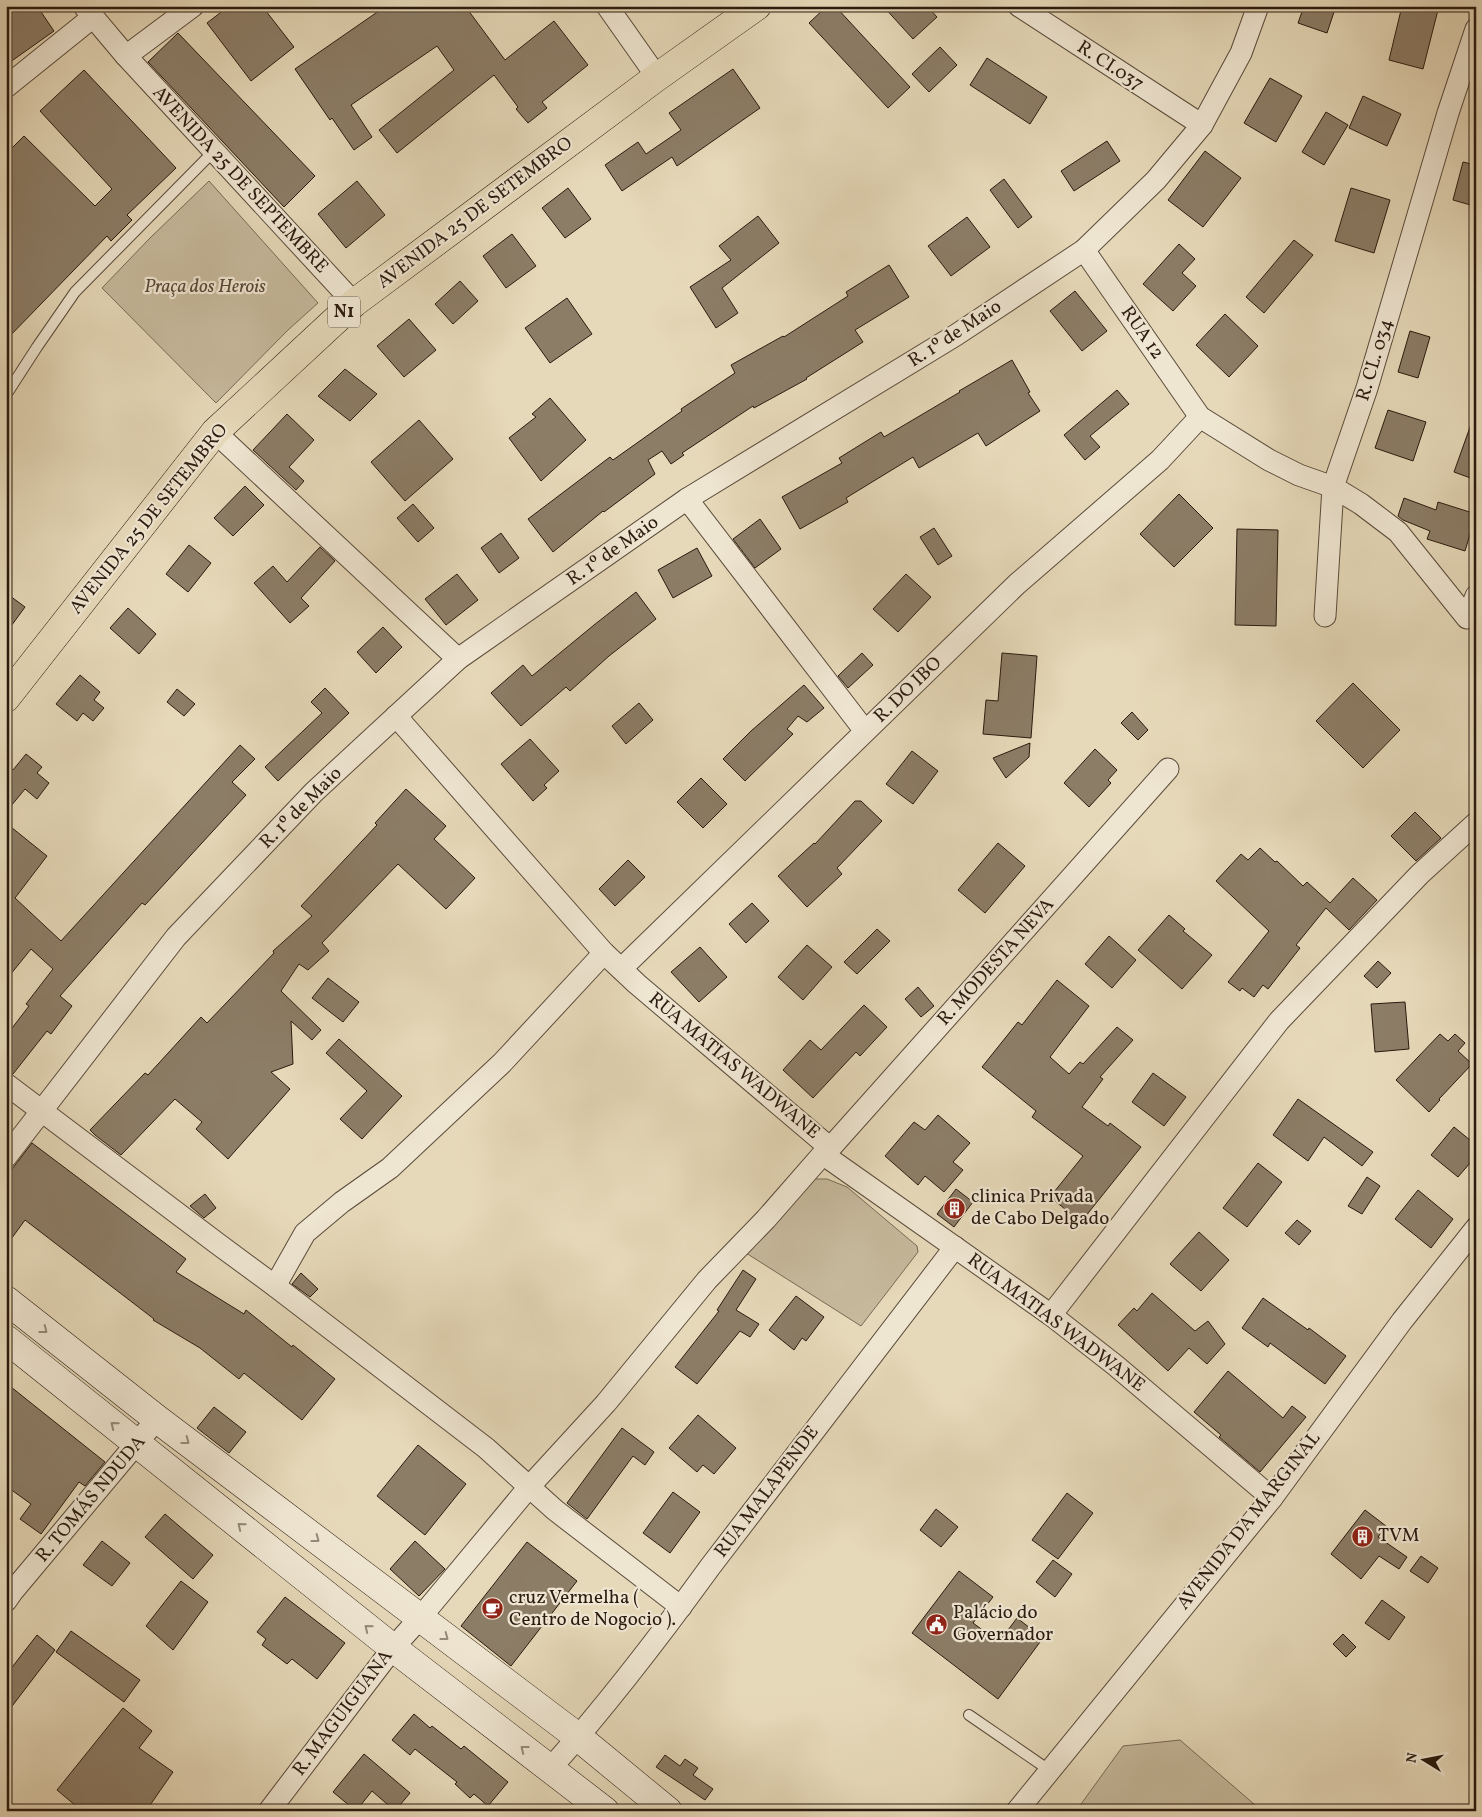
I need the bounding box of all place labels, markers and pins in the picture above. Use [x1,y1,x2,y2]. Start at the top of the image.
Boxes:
place label: clinica Privada de Cabo Delgado [971,1184,1109,1232]
building icon: clinica Privada de Cabo Delgado [943,1196,967,1220]
place label: TVM [1378,1523,1420,1549]
building icon: TVM [1350,1524,1374,1548]
place label: cruz Vermelha ( Centro de Nogocio ). [509,1585,676,1633]
cafe icon: cruz Vermelha ( Centro de Nogocio ). [481,1597,505,1621]
place label: Palácio do Governador [953,1600,1053,1648]
public building icon: Palácio do Governador [925,1612,949,1636]

